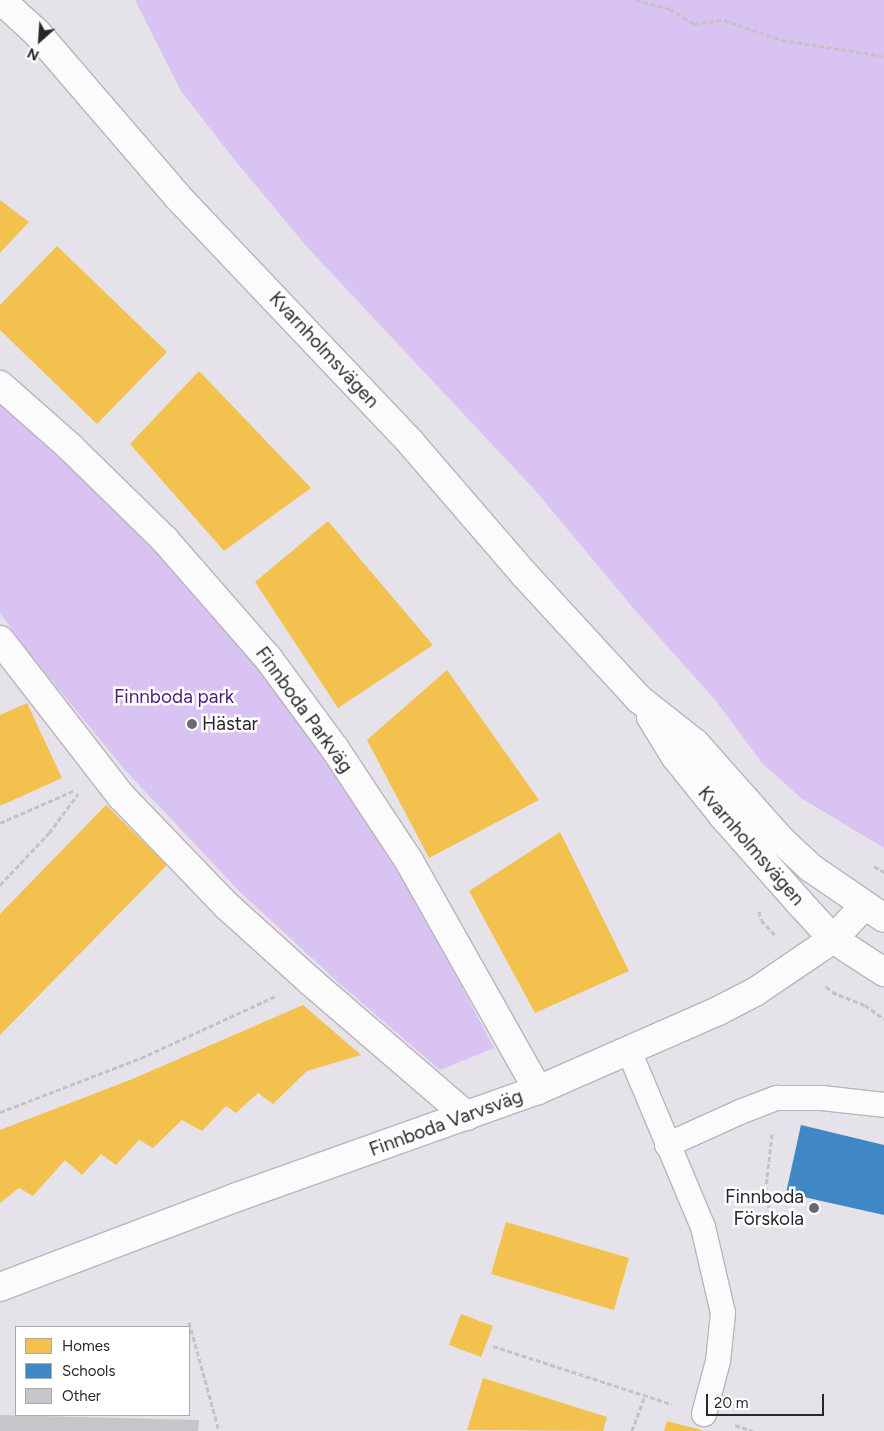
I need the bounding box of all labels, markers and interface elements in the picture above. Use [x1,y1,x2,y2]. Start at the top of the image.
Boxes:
north arrow [15,15,65,65]
text: N [25,44,42,64]
street label: Kvarnholmsvägen [264,287,384,413]
street label: Finnboda Parkväg [251,642,357,778]
park label: Finnboda park [114,686,234,708]
place label: Hästar [202,713,258,735]
marker: Hästar [186,718,198,730]
street label: Kvarnholmsvägen [693,782,809,910]
street label: Finnboda Varvsväg [366,1085,526,1161]
place label: Finnboda Förskola [725,1186,804,1230]
marker: Finnboda Förskola [808,1202,820,1214]
legend [15,1326,190,1416]
text: Homes [62,1337,110,1355]
text: Schools [62,1362,115,1380]
scale bar [709,1384,826,1416]
text: Other [62,1387,101,1405]
text: 20 m [714,1394,748,1412]

